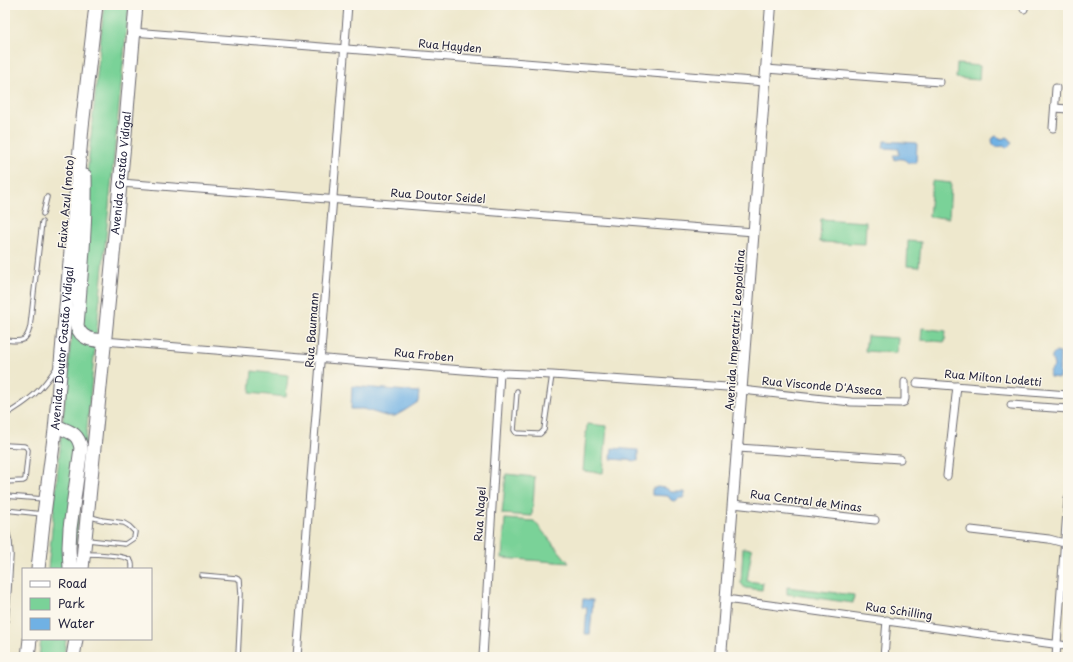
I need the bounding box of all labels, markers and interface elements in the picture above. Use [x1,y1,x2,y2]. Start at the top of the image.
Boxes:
street label: Rua Hayden [418,34,483,57]
street label: Avenida Gastão Vidigal [106,111,135,235]
street label: Faixa Azul (moto) [53,155,78,249]
street label: Rua Doutor Seidel [390,184,486,207]
street label: Avenida Imperatriz Leopoldina [720,249,749,411]
street label: Avenida Doutor Gastão Vidigal [46,266,78,431]
street label: Rua Baumann [300,292,323,368]
street label: Rua Froben [393,343,455,366]
street label: Rua Milton Lodetti [944,365,1043,390]
street label: Rua Visconde D'Asseca [761,372,883,399]
street label: Rua Central de Minas [749,485,863,516]
street label: Rua Nagel [469,486,490,542]
legend [22,568,152,640]
text: Road [58,574,87,592]
text: Park [58,594,85,612]
street label: Rua Schilling [864,597,934,624]
text: Water [58,614,95,632]

